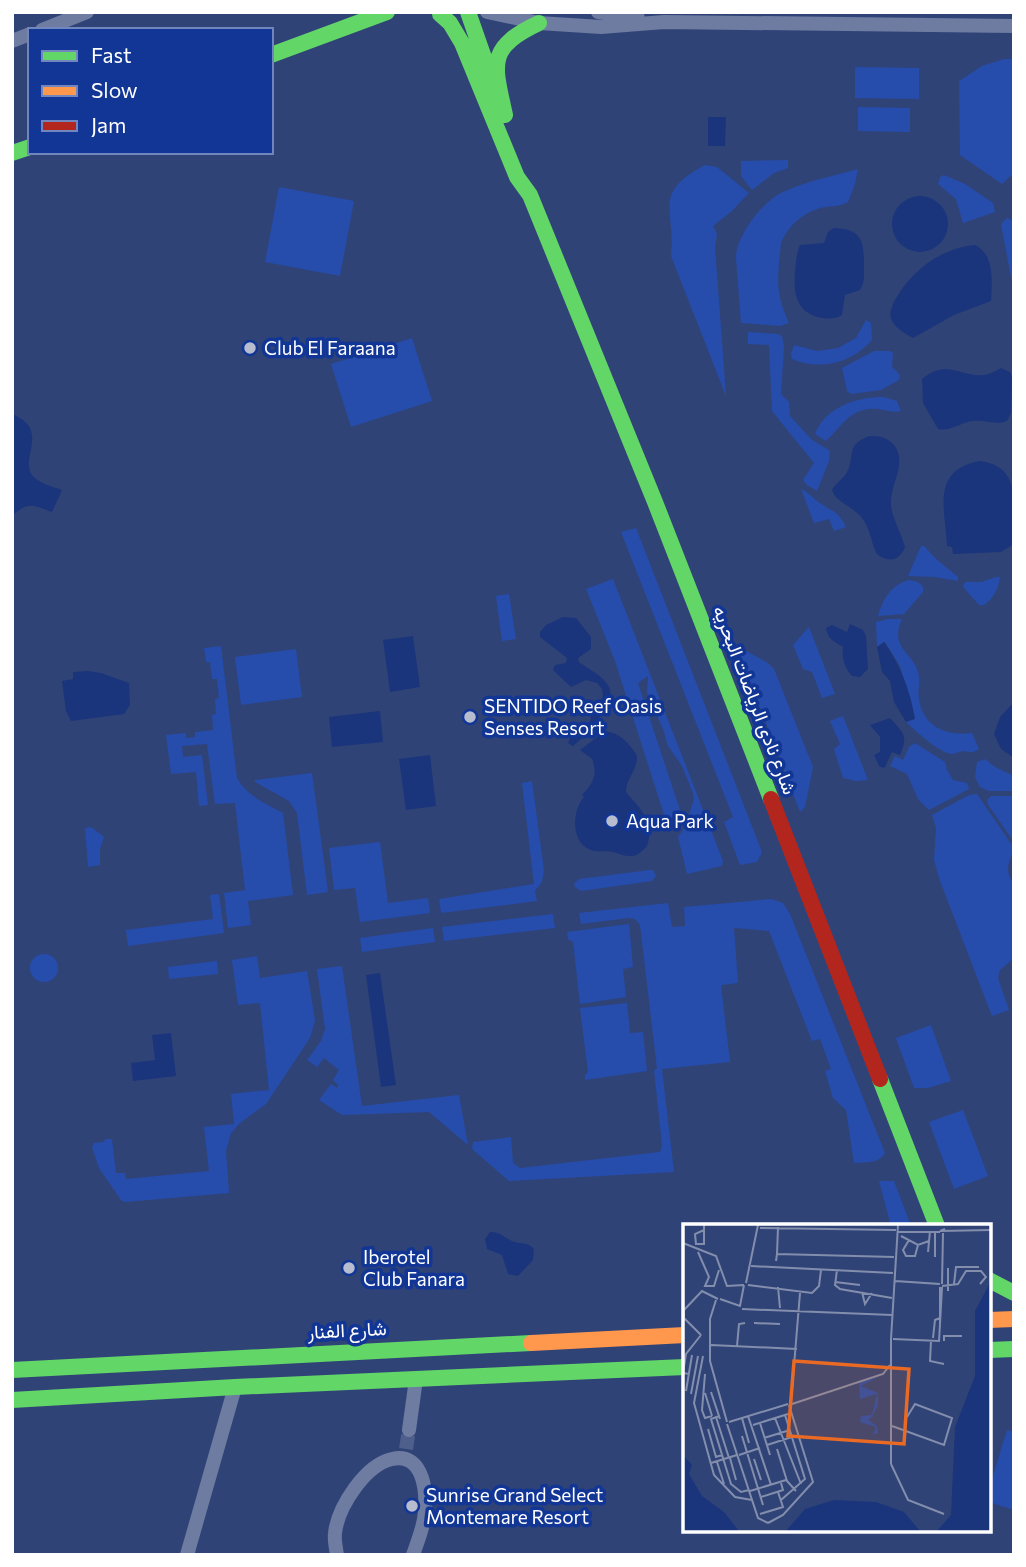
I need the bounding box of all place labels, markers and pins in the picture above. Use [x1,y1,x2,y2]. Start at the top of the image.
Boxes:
place label: Club El Faraana [264,336,396,359]
marker: Club El Faraana [242,340,258,356]
place label: SENTIDO Reef Oasis Senses Resort [484,694,662,739]
marker: SENTIDO Reef Oasis Senses Resort [462,709,478,725]
place label: Aqua Park [626,809,714,832]
marker: Aqua Park [604,813,620,829]
place label: Iberotel Club Fanara [363,1245,465,1290]
marker: Iberotel Club Fanara [341,1260,357,1276]
place label: Sunrise Grand Select Montemare Resort [426,1483,604,1528]
marker: Sunrise Grand Select Montemare Resort [404,1498,420,1514]

